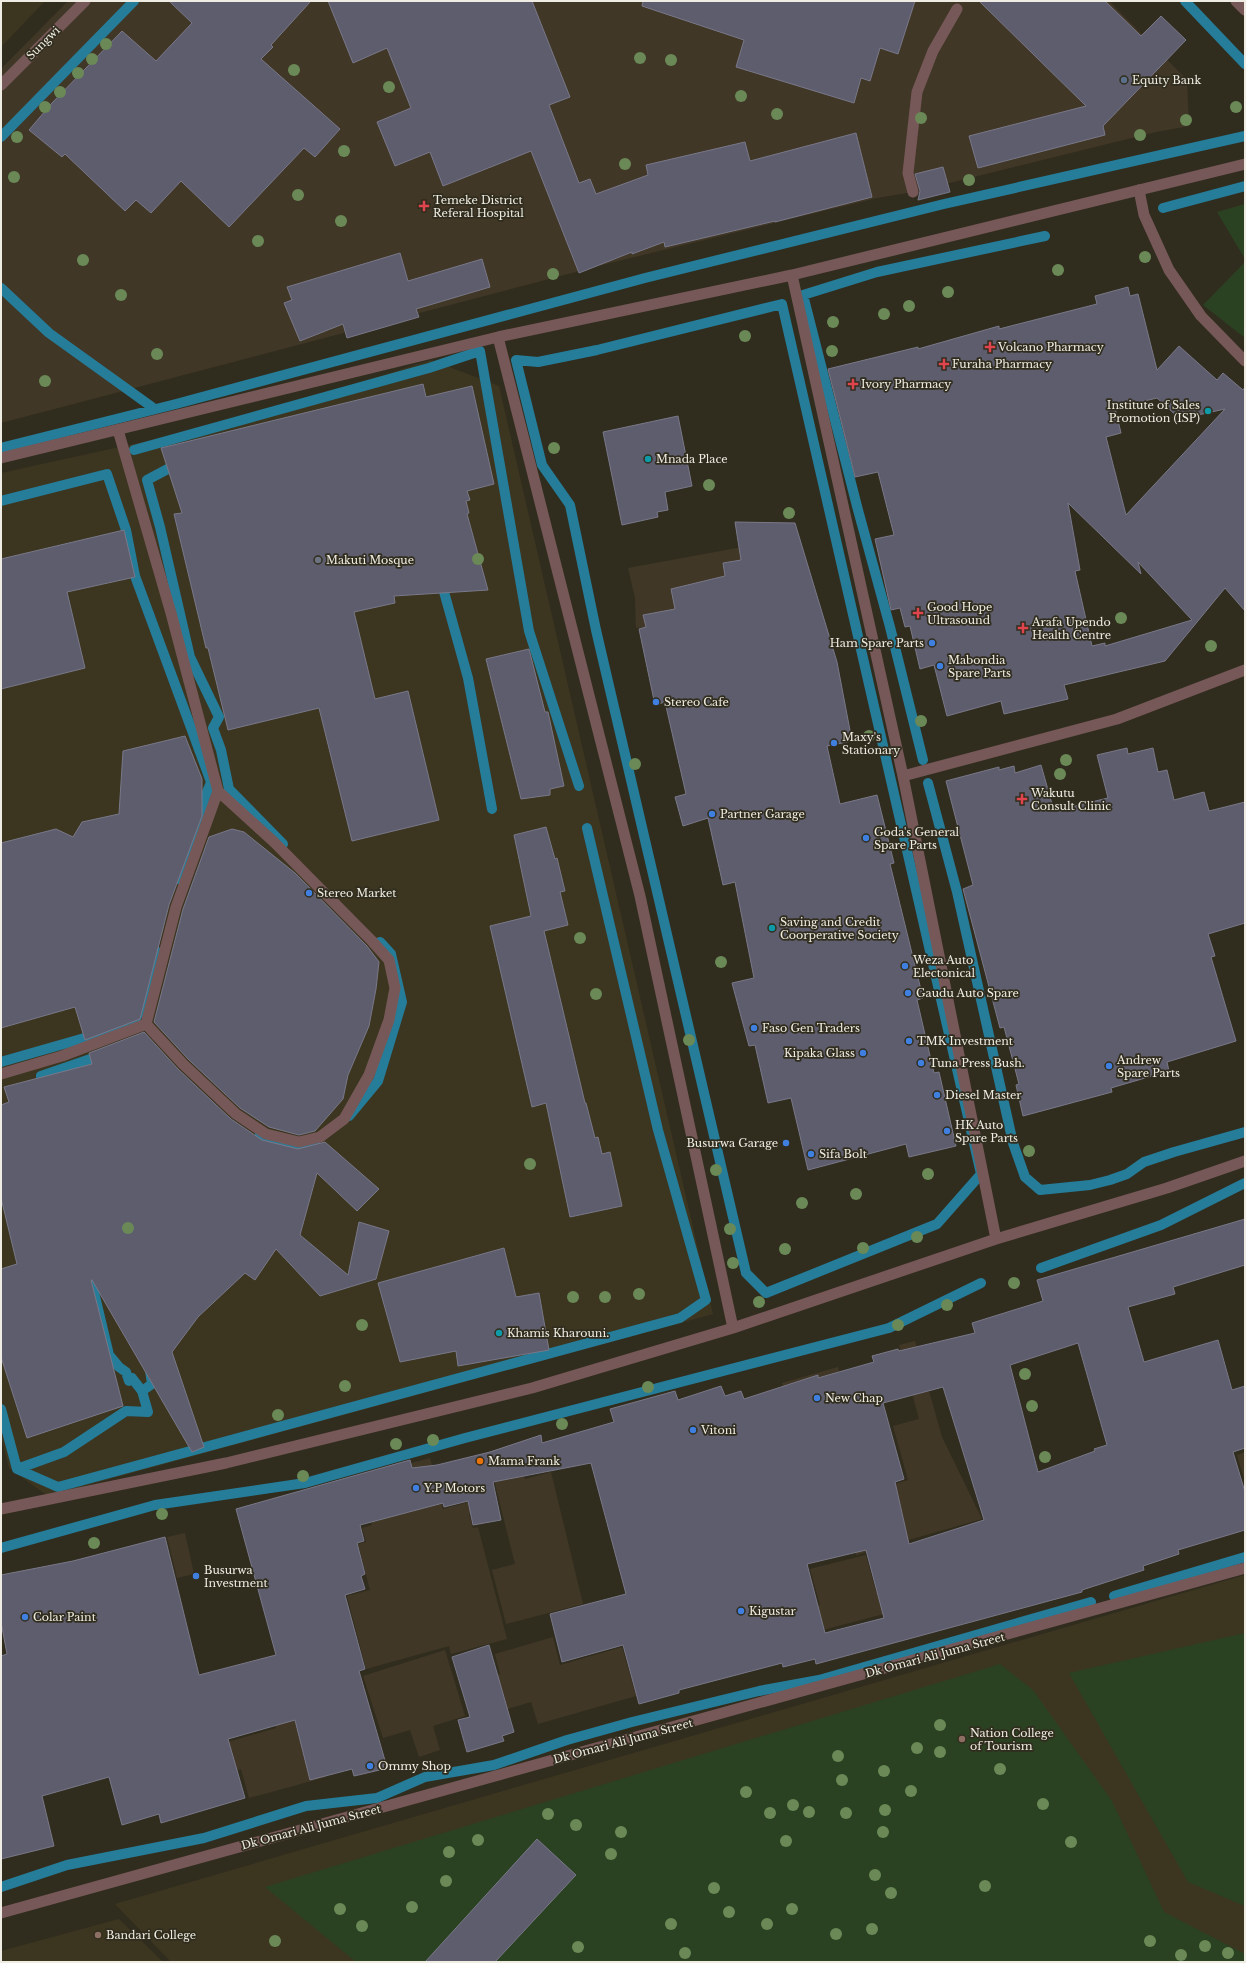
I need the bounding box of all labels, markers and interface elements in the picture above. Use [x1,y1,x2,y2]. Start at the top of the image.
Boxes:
street label: Sungwi [23,23,63,63]
place label: Equity Bank [1132,73,1201,87]
marker: Equity Bank [1119,75,1129,85]
place label: Temeke District Referal Hospital [433,193,524,220]
marker: Temeke District Referal Hospital [418,200,430,212]
place label: Volcano Pharmacy [997,340,1104,354]
marker: Volcano Pharmacy [985,342,995,352]
place label: Furaha Pharmacy [952,357,1052,371]
marker: Furaha Pharmacy [939,359,949,369]
place label: Ivory Pharmacy [861,377,951,391]
marker: Ivory Pharmacy [848,379,858,389]
place label: Institute of Sales Promotion (ISP) [1107,398,1200,425]
marker: Institute of Sales Promotion (ISP) [1203,406,1213,416]
place label: Mnada Place [656,452,728,466]
marker: Mnada Place [643,454,653,464]
place label: Makuti Mosque [326,553,414,567]
marker: Makuti Mosque [313,555,323,565]
place label: Good Hope Ultrasound [927,600,992,627]
marker: Good Hope Ultrasound [912,607,924,619]
place label: Arafa Upendo Health Centre [1031,615,1111,642]
marker: Arafa Upendo Health Centre [1017,622,1029,634]
place label: Ham Spare Parts [830,636,924,650]
marker: Ham Spare Parts [927,638,937,648]
place label: Mabondia Spare Parts [948,653,1011,680]
marker: Mabondia Spare Parts [935,661,945,671]
place label: Stereo Cafe [664,695,729,709]
marker: Stereo Cafe [651,697,661,707]
place label: Maxy's Stationary [842,730,900,757]
marker: Maxy's Stationary [829,738,839,748]
place label: Wakutu Consult Clinic [1030,786,1111,813]
marker: Wakutu Consult Clinic [1016,793,1028,805]
place label: Partner Garage [720,807,805,821]
marker: Partner Garage [707,809,717,819]
place label: Goda's General Spare Parts [874,825,960,852]
marker: Goda's General Spare Parts [861,833,871,843]
place label: Stereo Market [317,886,397,900]
marker: Stereo Market [304,888,314,898]
place label: Saving and Credit Coorperative Society [780,915,899,942]
marker: Saving and Credit Coorperative Society [767,923,777,933]
place label: Weza Auto Electonical [912,953,975,980]
marker: Weza Auto Electonical [900,961,910,971]
place label: Gaudu Auto Spare [916,986,1019,1000]
marker: Gaudu Auto Spare [903,988,913,998]
place label: Faso Gen Traders [762,1021,860,1035]
marker: Faso Gen Traders [749,1023,759,1033]
place label: TMK Investment [917,1034,1014,1048]
marker: TMK Investment [904,1036,914,1046]
place label: Kipaka Glass [784,1046,855,1060]
marker: Kipaka Glass [858,1048,868,1058]
place label: Andrew Spare Parts [1116,1053,1180,1080]
place label: Tuna Press Bush. [929,1056,1025,1070]
marker: Tuna Press Bush. [916,1058,926,1068]
marker: Andrew Spare Parts [1104,1061,1114,1071]
place label: Diesel Master [945,1088,1022,1102]
marker: Diesel Master [932,1090,942,1100]
place label: HK Auto Spare Parts [955,1118,1018,1145]
marker: HK Auto Spare Parts [942,1126,952,1136]
place label: Busurwa Garage [686,1136,778,1150]
marker: Busurwa Garage [781,1138,791,1148]
place label: Sifa Bolt [819,1147,868,1161]
marker: Sifa Bolt [806,1149,816,1159]
place label: Khamis Kharouni. [507,1326,609,1340]
marker: Khamis Kharouni. [494,1328,504,1338]
place label: New Chap [825,1391,883,1405]
marker: New Chap [812,1393,822,1403]
place label: Vitoni [700,1423,736,1437]
marker: Vitoni [688,1425,698,1435]
place label: Mama Frank [488,1454,560,1468]
marker: Mama Frank [475,1456,485,1466]
place label: Y.P Motors [423,1481,485,1495]
marker: Y.P Motors [411,1483,421,1493]
place label: Busurwa Investment [204,1563,269,1590]
marker: Busurwa Investment [191,1571,201,1581]
place label: Kigustar [749,1604,797,1618]
marker: Kigustar [736,1606,746,1616]
place label: Colar Paint [33,1610,97,1624]
marker: Colar Paint [20,1612,30,1622]
street label: Dk Omari Ali Juma Street [864,1629,1007,1680]
street label: Dk Omari Ali Juma Street [552,1715,695,1766]
place label: Nation College of Tourism [970,1726,1054,1753]
marker: Nation College of Tourism [957,1734,967,1744]
place label: Ommy Shop [378,1759,451,1773]
marker: Ommy Shop [365,1761,375,1771]
street label: Dk Omari Ali Juma Street [240,1801,383,1852]
place label: Bandari College [106,1928,196,1942]
marker: Bandari College [93,1930,103,1940]

